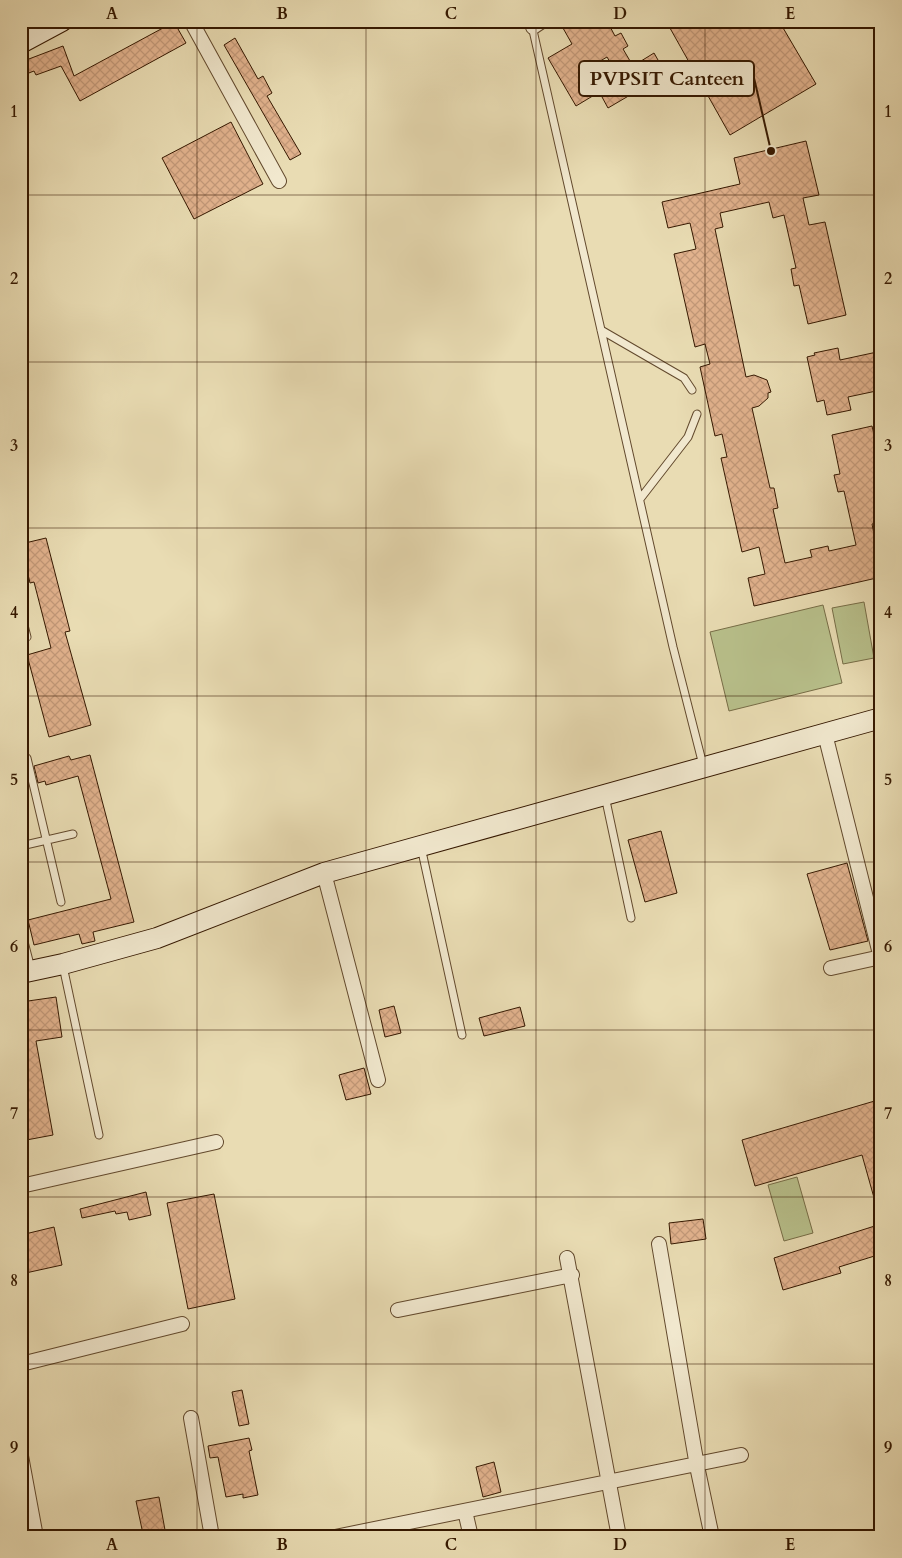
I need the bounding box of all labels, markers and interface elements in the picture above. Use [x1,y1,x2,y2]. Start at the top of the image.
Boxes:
text: A [106,3,118,25]
text: B [276,3,288,25]
text: C [445,3,457,25]
text: D [613,3,627,25]
text: E [785,3,795,25]
callout: PVPSIT Canteen [579,61,754,96]
text: PVPSIT Canteen [590,65,745,92]
text: 1 [10,101,18,123]
text: 1 [884,101,892,123]
text: 2 [10,268,18,290]
text: 2 [884,268,892,290]
text: 3 [10,435,18,457]
text: 3 [884,435,892,457]
text: 4 [10,602,18,624]
text: 4 [884,602,892,624]
text: 5 [10,769,18,791]
text: 5 [884,769,892,791]
text: 6 [10,936,18,958]
text: 6 [884,936,892,958]
text: 7 [10,1103,18,1125]
text: 7 [884,1103,892,1125]
text: 8 [10,1270,18,1292]
text: 8 [884,1270,892,1292]
text: 9 [10,1437,18,1459]
text: 9 [884,1437,892,1459]
text: A [106,1534,118,1556]
text: B [276,1534,288,1556]
text: C [445,1534,457,1556]
text: D [613,1534,627,1556]
text: E [785,1534,795,1556]

